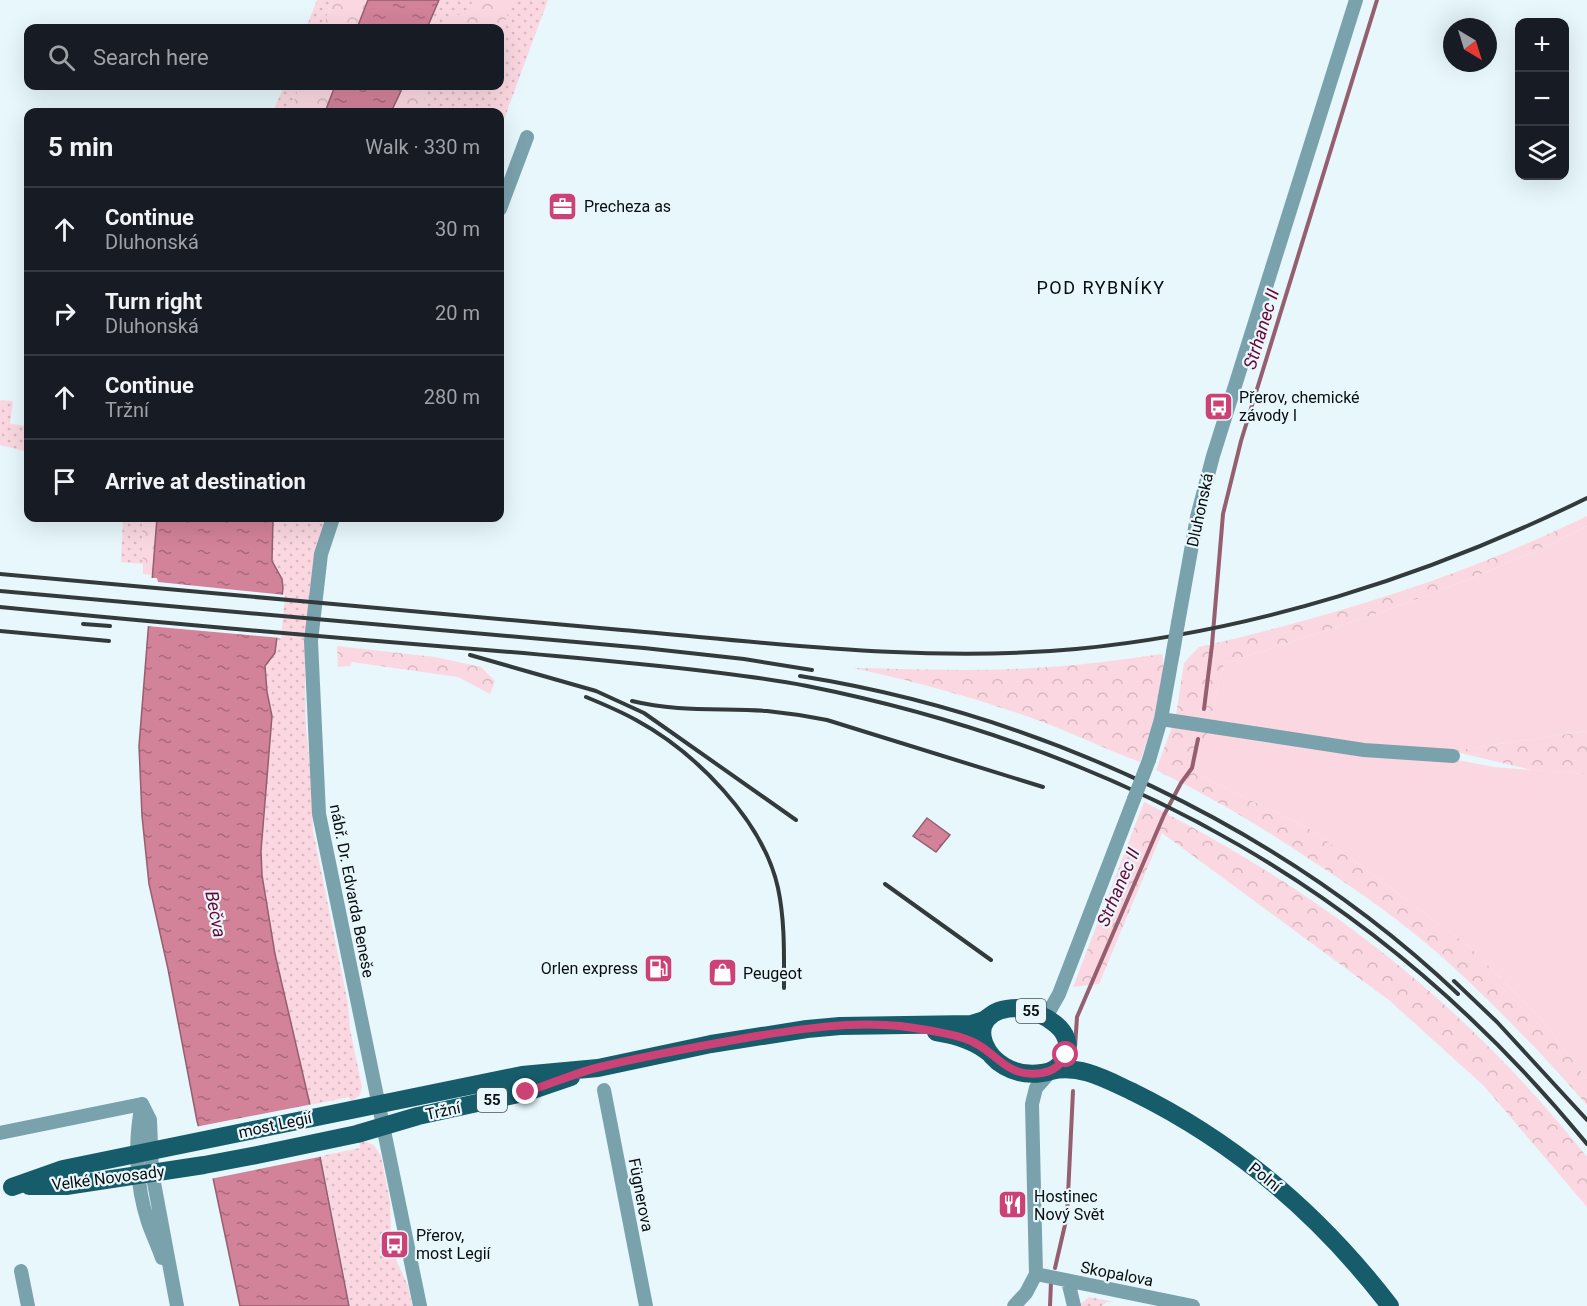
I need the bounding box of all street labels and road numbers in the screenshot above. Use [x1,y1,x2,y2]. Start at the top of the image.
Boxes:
street label: Dluhonská [1183,471,1217,549]
street label: nábř. Dr. Edvarda Beneše [326,803,378,979]
road number: 55 [1016,999,1046,1023]
road number: 55 [477,1088,507,1112]
street label: Tržní [424,1098,463,1124]
street label: most Legií [237,1108,314,1142]
street label: Fügnerova [625,1157,657,1233]
street label: Polní [1245,1158,1286,1196]
street label: Velké Novosady [51,1162,166,1194]
street label: Skopalova [1079,1258,1155,1290]

